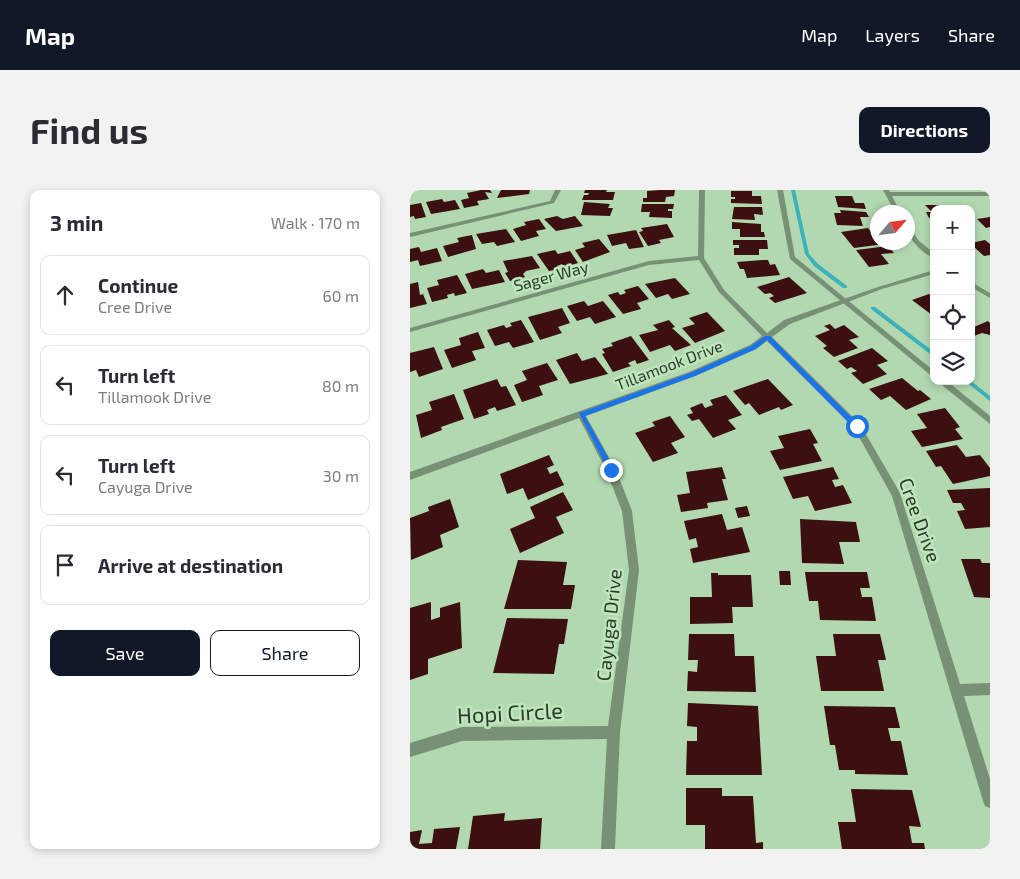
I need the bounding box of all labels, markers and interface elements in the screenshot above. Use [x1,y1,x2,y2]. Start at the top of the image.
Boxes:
text: Map [25,21,75,50]
text: Map [801,24,837,46]
text: Layers [865,24,920,46]
text: Share [948,24,995,46]
button: Directions [859,107,990,153]
text: Find us [30,109,148,151]
north arrow [870,205,915,250]
map controls [930,205,975,385]
button: + [930,205,975,250]
text: 3 min [50,210,103,235]
text: Walk · 170 m [271,213,360,232]
button: − [930,250,975,295]
street label: Sager Way [511,256,591,295]
text: Continue [98,274,178,297]
icon: ahead [51,281,79,309]
text: 60 m [323,286,359,305]
button: locate [930,295,975,340]
text: Cree Drive [98,297,172,316]
street label: Tillamook Drive [613,335,725,394]
button: layers [930,340,975,385]
text: Turn left [98,364,175,387]
icon: left [51,371,79,399]
text: 80 m [322,376,359,395]
text: Tillamook Drive [98,387,211,406]
route start [846,415,869,438]
text: Turn left [98,454,175,477]
route end [600,459,623,482]
icon: left [51,461,79,489]
text: 30 m [323,466,359,485]
street label: Cree Drive [895,475,946,565]
text: Cayuga Drive [98,477,193,496]
icon: arrive [51,551,79,579]
text: Arrive at destination [98,554,283,577]
street label: Cayuga Drive [591,568,626,682]
button: Save [50,630,200,676]
button: Share [210,630,360,676]
street label: Hopi Circle [456,696,564,728]

